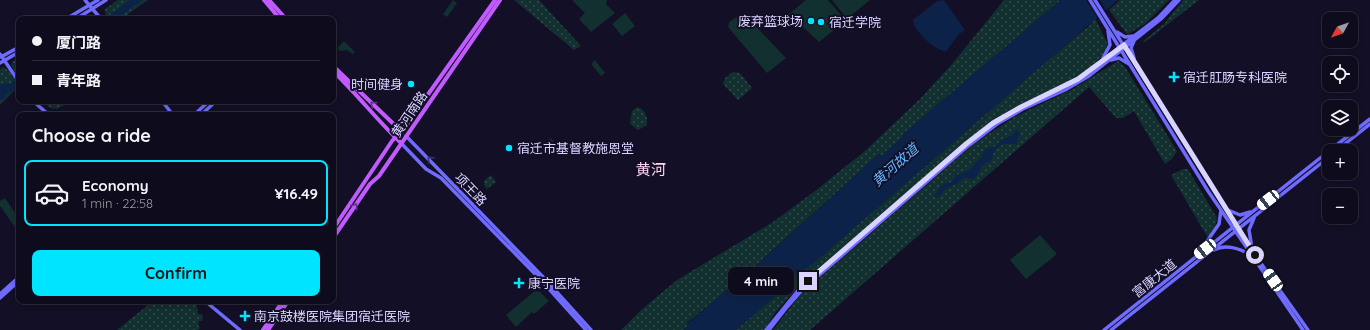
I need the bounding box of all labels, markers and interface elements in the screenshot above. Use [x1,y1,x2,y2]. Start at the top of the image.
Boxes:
north arrow [1322,12,1358,48]
map controls [1322,12,1358,224]
place label: 废弃篮球场 [738,13,803,29]
place label: 宿迁学院 [829,14,881,30]
marker: 废弃篮球场 [806,16,816,26]
marker: 宿迁学院 [816,17,826,27]
text: 厦门路 [56,33,101,52]
button: locate [1322,56,1358,92]
place label: 宿迁肛肠专科医院 [1183,69,1287,85]
text: 青年路 [56,71,101,90]
marker: 宿迁肛肠专科医院 [1168,71,1180,83]
place label: 时间健身 [351,76,403,92]
marker: 时间健身 [406,79,416,89]
street label: 黄河南路 [388,88,430,140]
button: layers [1322,100,1358,136]
one-way arrow [370,101,378,108]
text: Choose a ride [32,124,151,147]
water label: 黄河故道 [868,139,924,190]
place label: 宿迁市基督教施恩堂 [517,140,634,156]
marker: 宿迁市基督教施恩堂 [504,143,514,153]
button: + [1322,144,1358,180]
one-way arrow [427,156,435,164]
district label: 黄河 [636,160,666,179]
street label: 项王路 [452,169,490,209]
icon: car [34,175,70,211]
text: Economy [82,176,149,195]
text: ¥16.49 [275,184,318,203]
car [1255,188,1281,212]
button: − [1322,188,1358,224]
text: 1 min · 22:58 [82,195,153,211]
one-way arrow [350,203,358,210]
car [1192,237,1218,261]
route start [1246,246,1264,264]
button: Confirm [32,250,320,296]
street label: 富康大道 [1129,255,1179,301]
callout: 4 min [728,267,794,295]
car [1261,267,1285,293]
route end [799,272,817,290]
text: 4 min [744,273,778,289]
place label: 康宁医院 [528,275,580,291]
marker: 康宁医院 [513,277,525,289]
place label: 南京鼓楼医院集团宿迁医院 [254,308,410,324]
marker: 南京鼓楼医院集团宿迁医院 [239,310,251,322]

